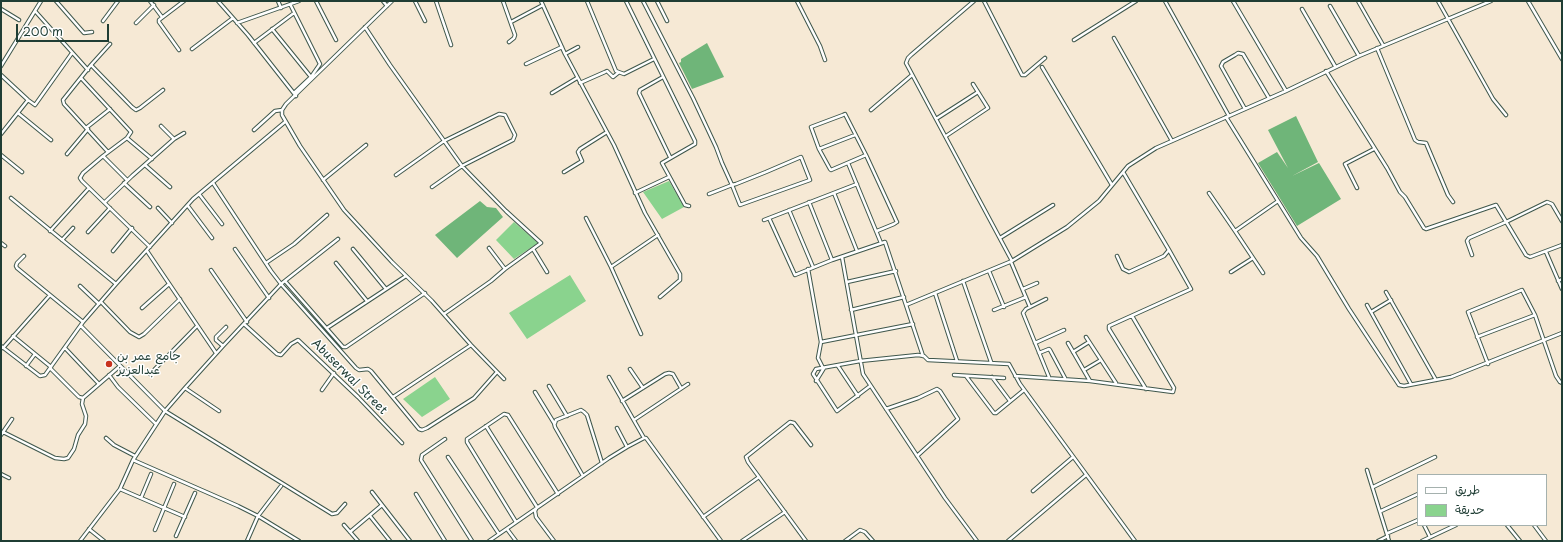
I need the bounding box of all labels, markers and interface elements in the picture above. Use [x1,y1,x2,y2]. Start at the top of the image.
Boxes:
scale bar [18,16,111,42]
text: 200 m [23,22,63,40]
street label: Abuserwal Street [308,336,390,418]
place label: جامع عمر بن عبدالعزيز [117,350,181,378]
marker: جامع عمر بن عبدالعزيز [104,359,114,369]
legend [1417,474,1547,526]
text: طريق [1455,480,1480,498]
text: حديقة [1455,500,1484,518]

